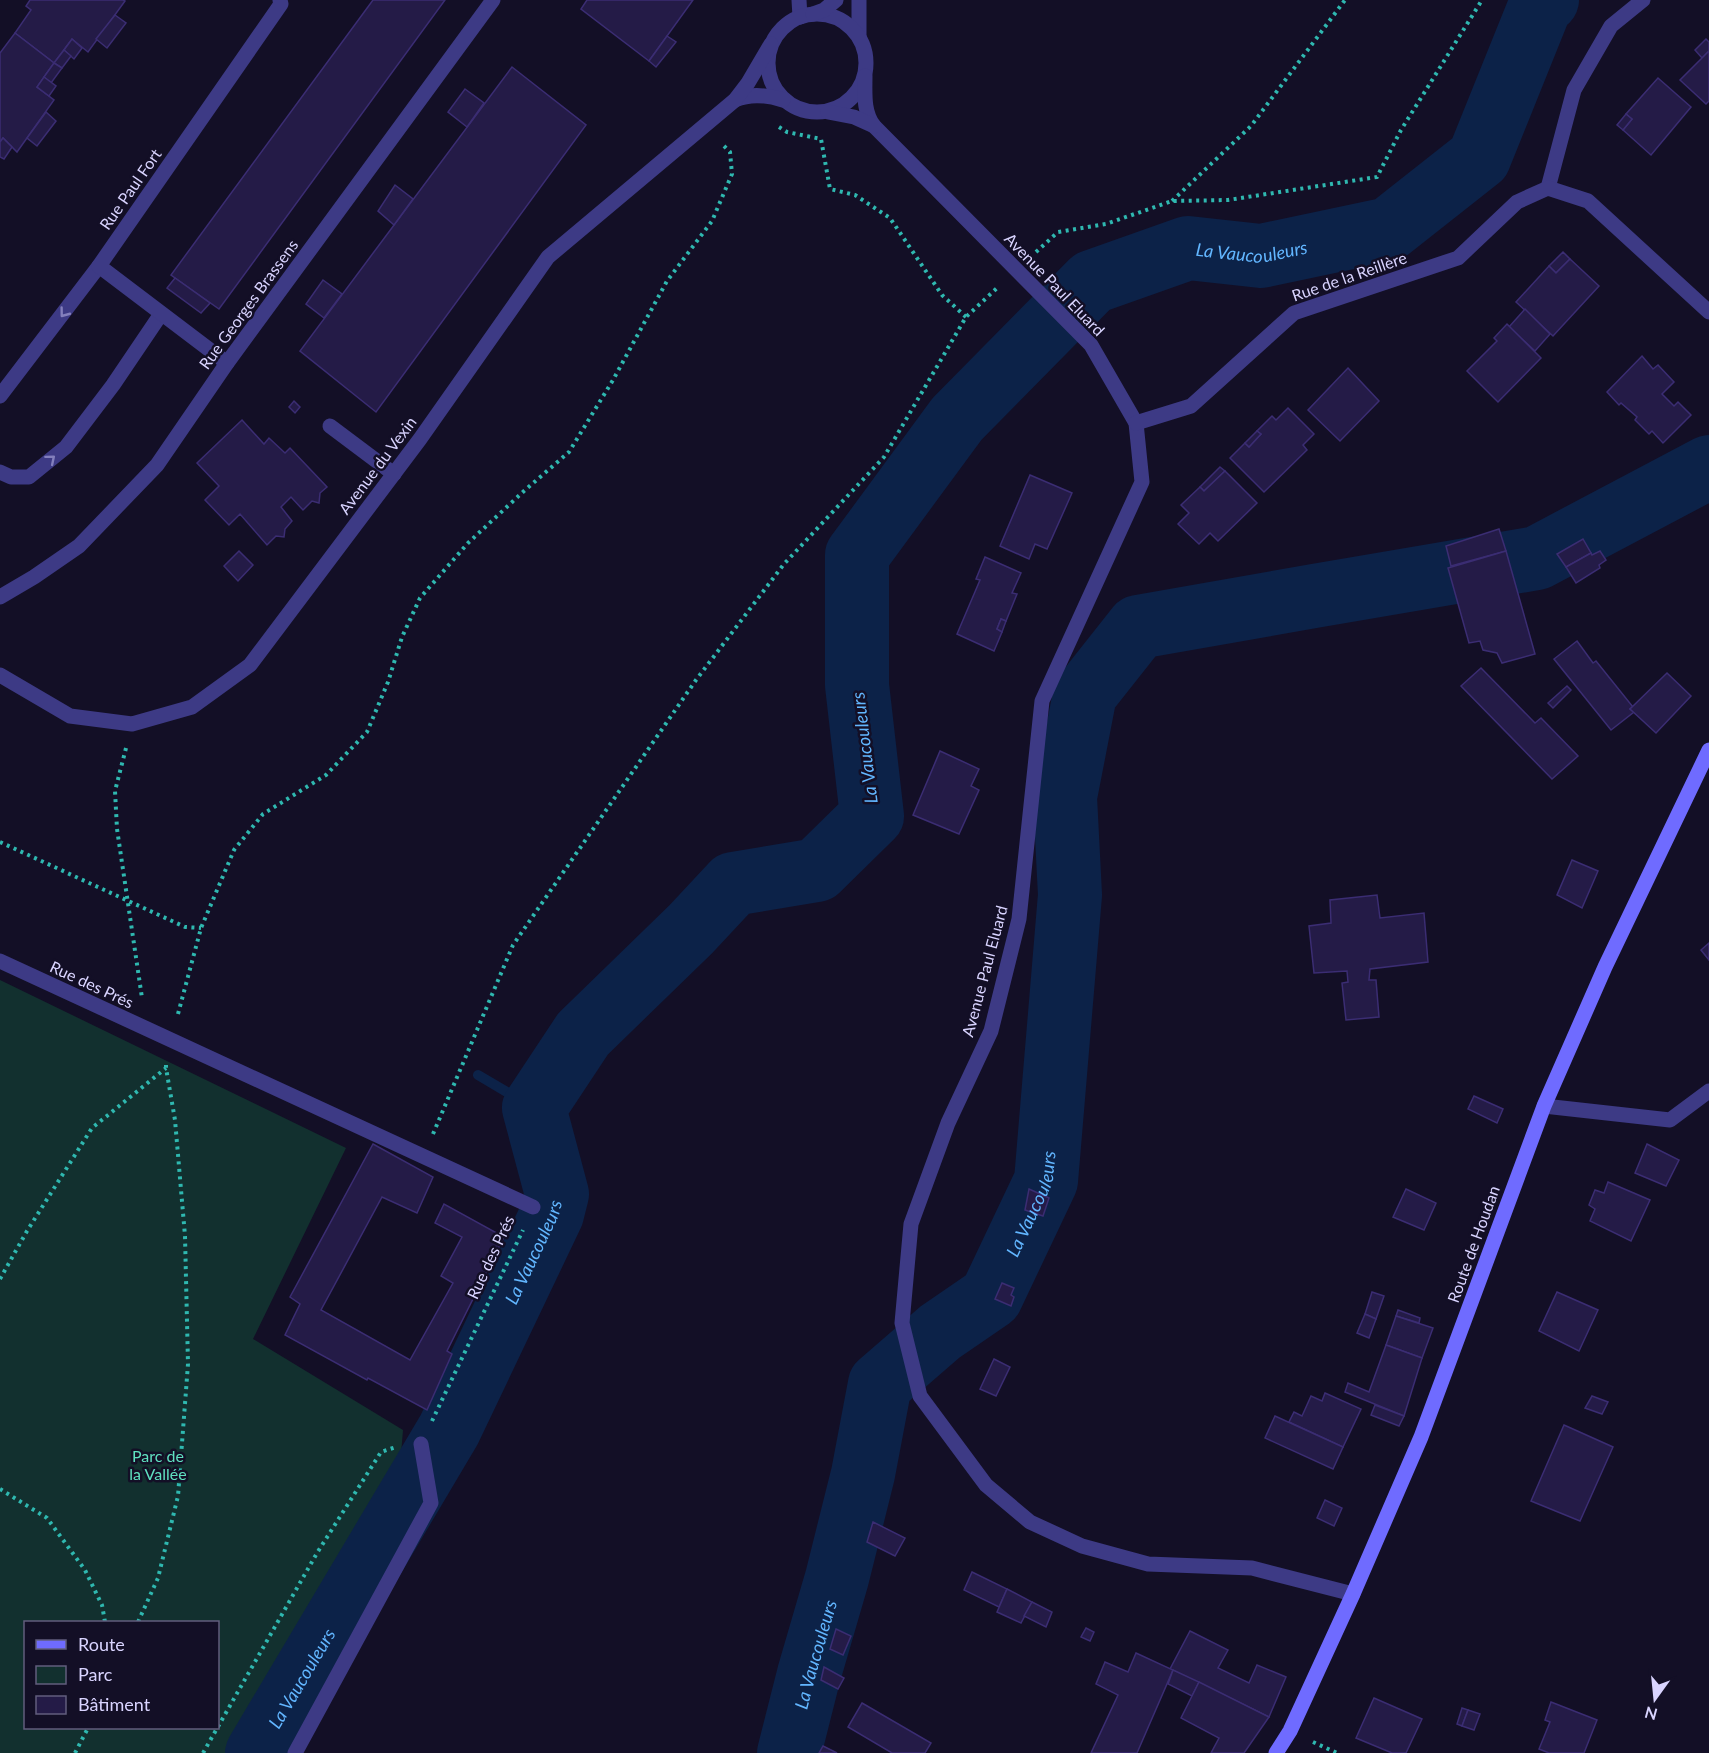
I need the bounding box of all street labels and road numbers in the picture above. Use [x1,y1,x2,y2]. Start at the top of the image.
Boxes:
street label: Rue Paul Fort [95,145,165,233]
street label: Avenue Paul Eluard [1001,229,1109,339]
street label: Rue Georges Brassens [195,235,301,373]
street label: Rue de la Reillère [1289,247,1409,305]
street label: Avenue du Vexin [334,412,420,518]
street label: Avenue Paul Eluard [957,903,1011,1039]
street label: Rue des Prés [47,956,137,1012]
street label: Route de Houdan [1443,1183,1503,1305]
street label: Rue des Prés [462,1212,518,1302]

